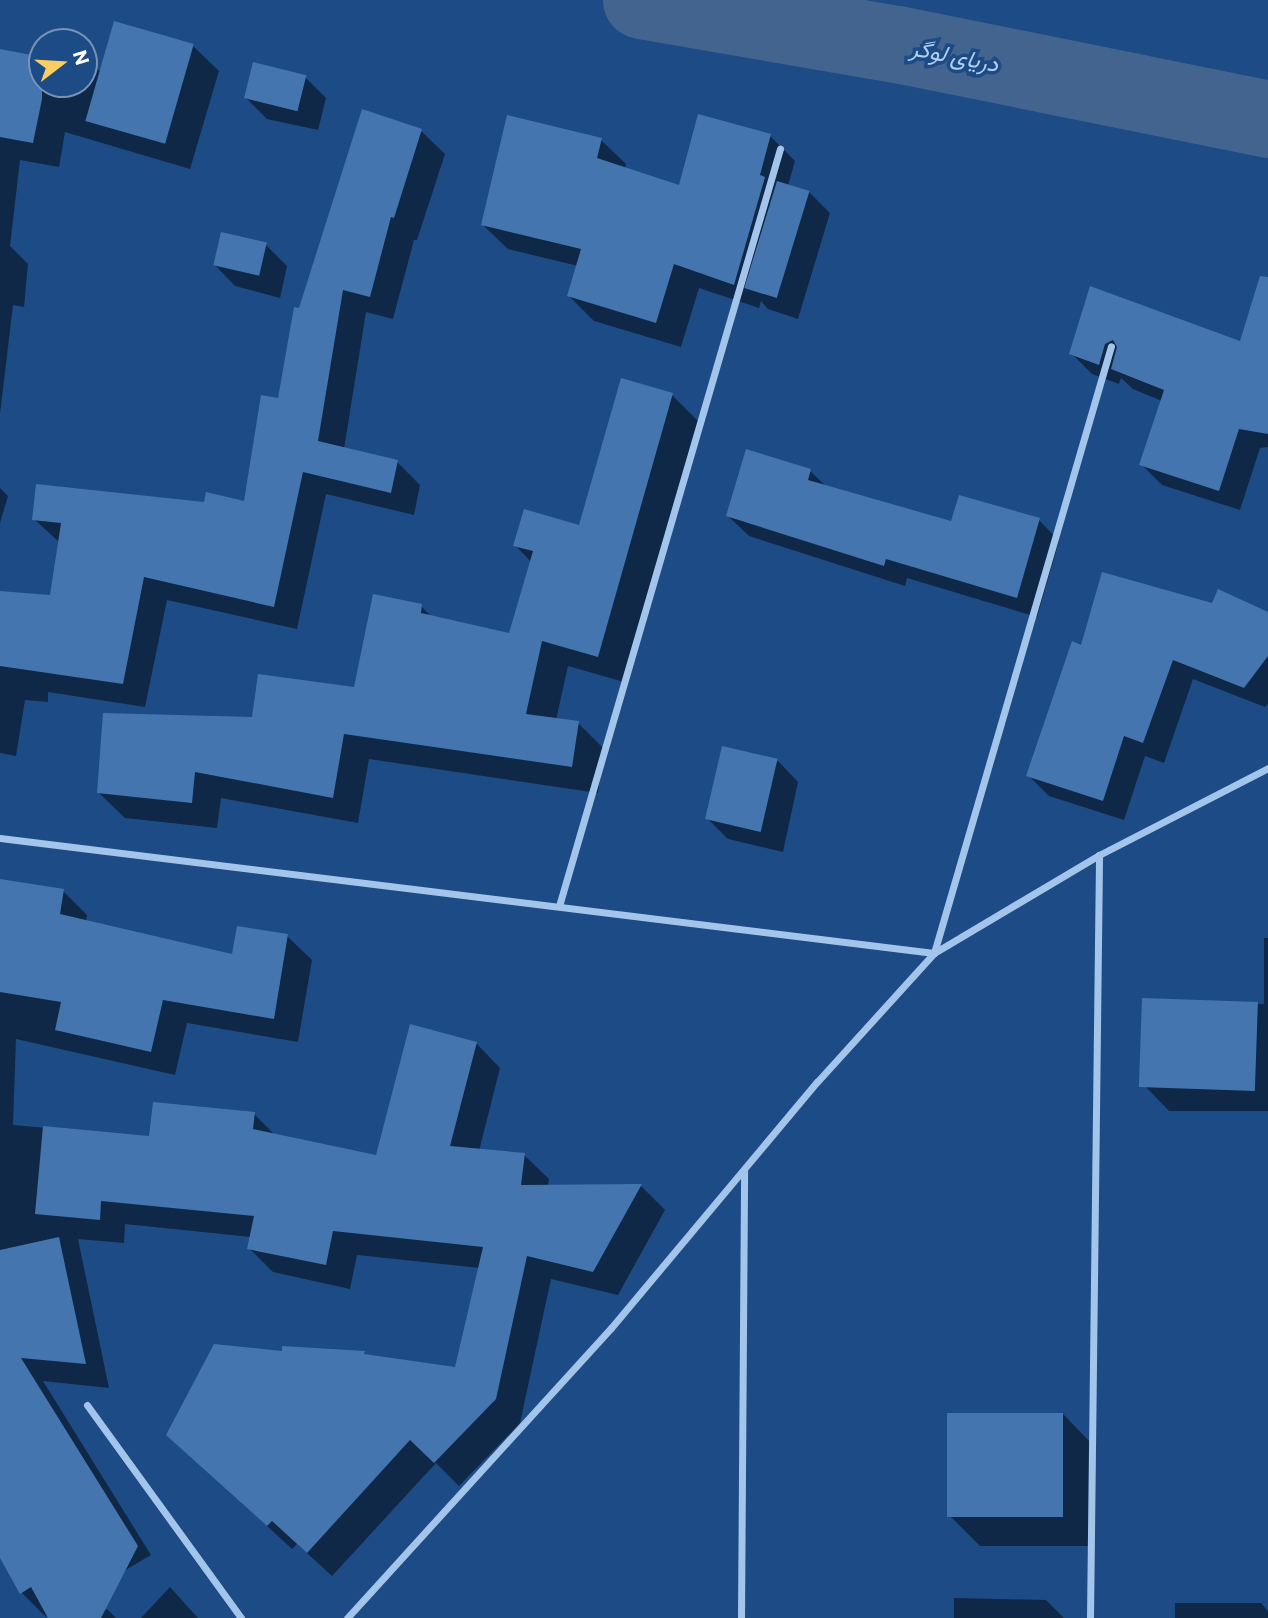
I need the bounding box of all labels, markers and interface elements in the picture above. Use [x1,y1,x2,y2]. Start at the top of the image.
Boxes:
north arrow [28,28,98,98]
water label: دریای لوگر [909,33,1001,77]
text: N [69,47,95,67]

